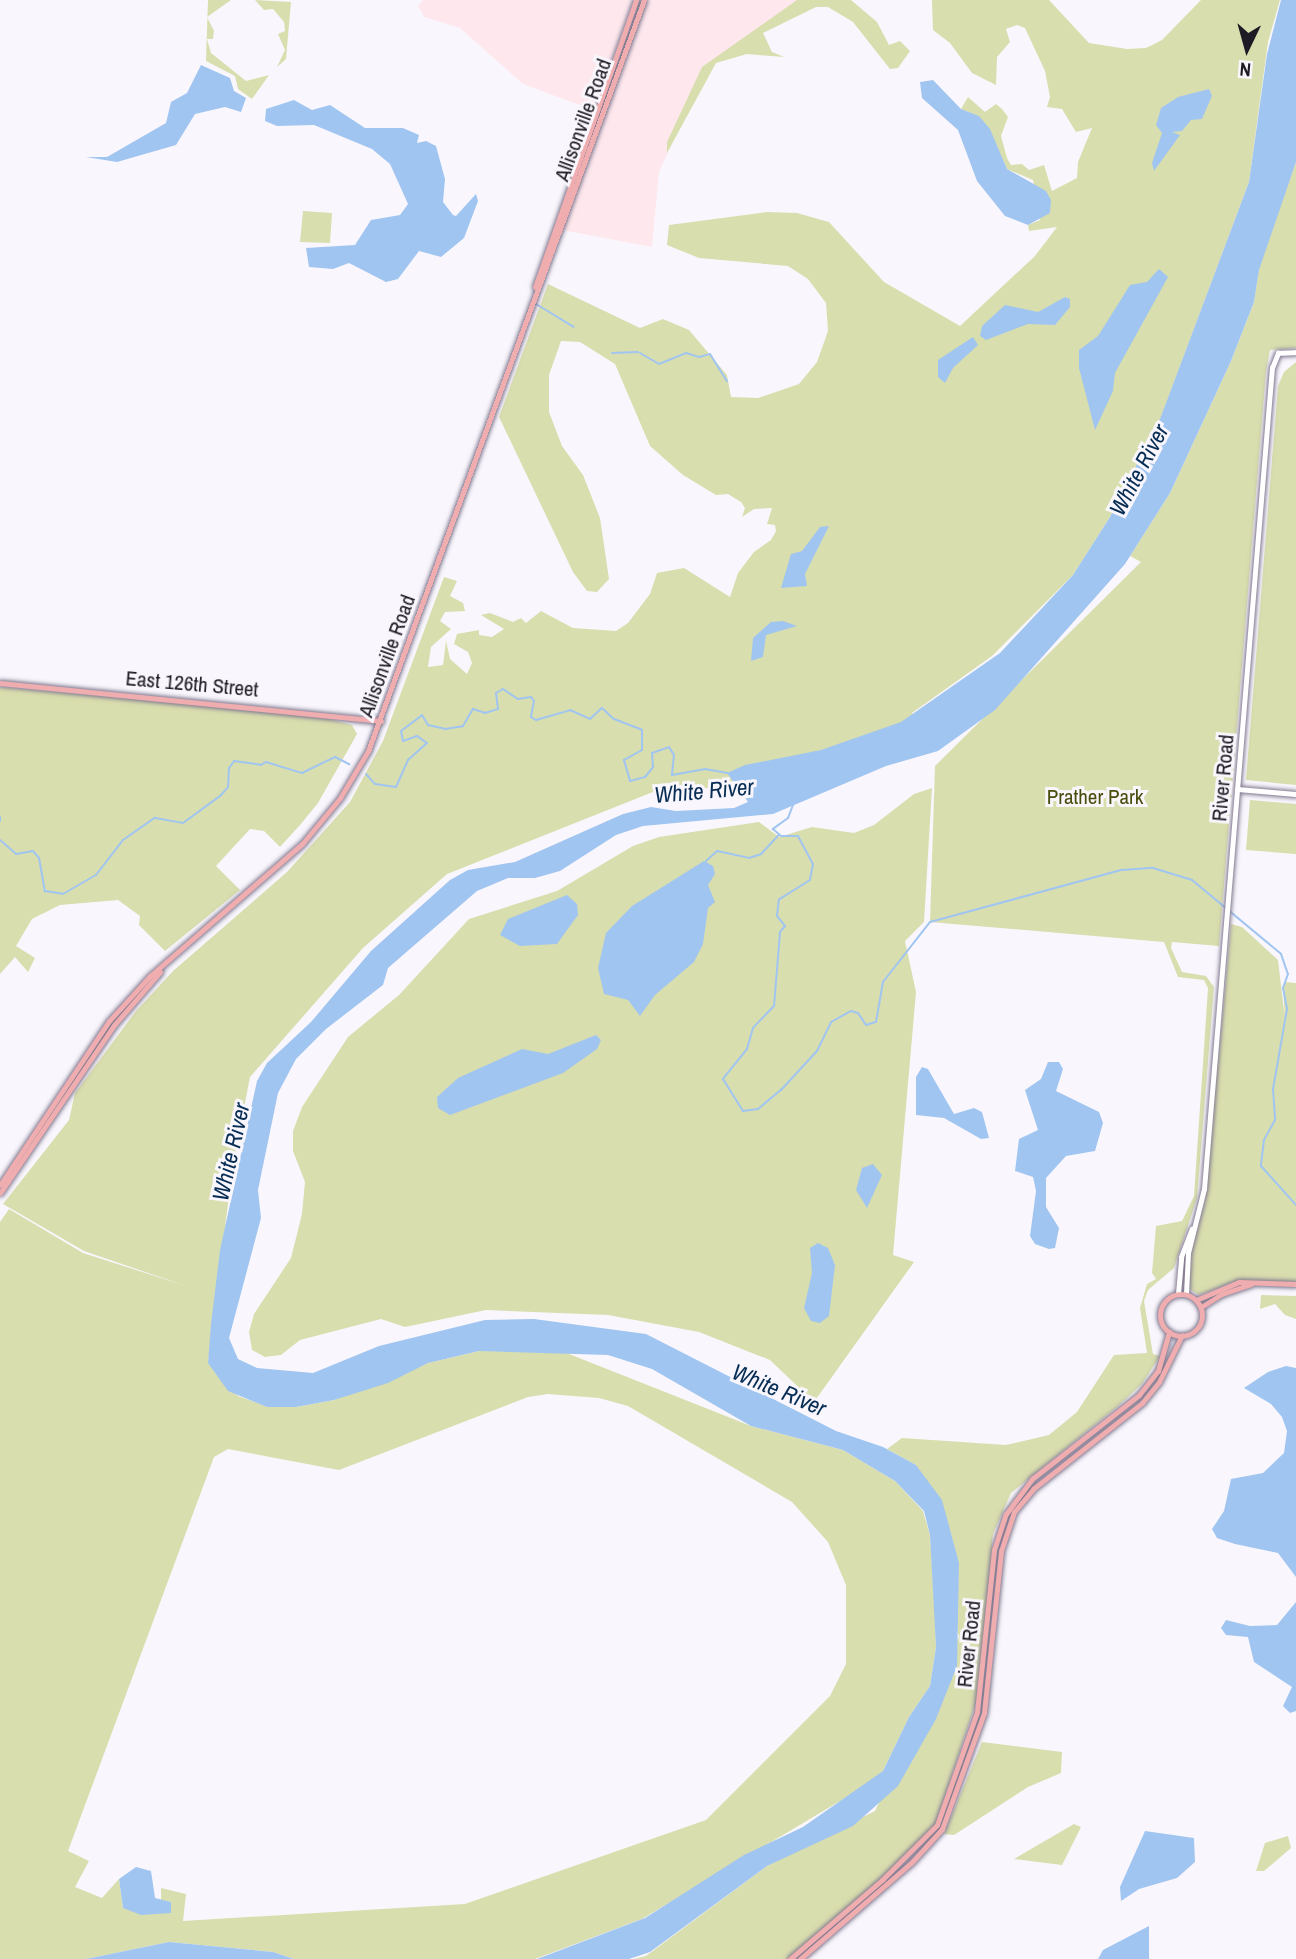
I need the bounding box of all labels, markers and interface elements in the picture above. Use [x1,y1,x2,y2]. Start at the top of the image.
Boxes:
north arrow [1212,14,1282,84]
street label: Allisonville Road [549,55,617,185]
text: N [1238,56,1252,83]
water label: White River [1103,420,1175,520]
street label: Allisonville Road [353,591,421,721]
street label: East 126th Street [125,666,259,702]
street label: River Road [1207,734,1239,822]
water label: White River [653,773,755,809]
park label: Prather Park [1047,784,1143,810]
water label: White River [206,1100,256,1204]
water label: White River [728,1358,830,1422]
street label: River Road [952,1599,986,1689]

